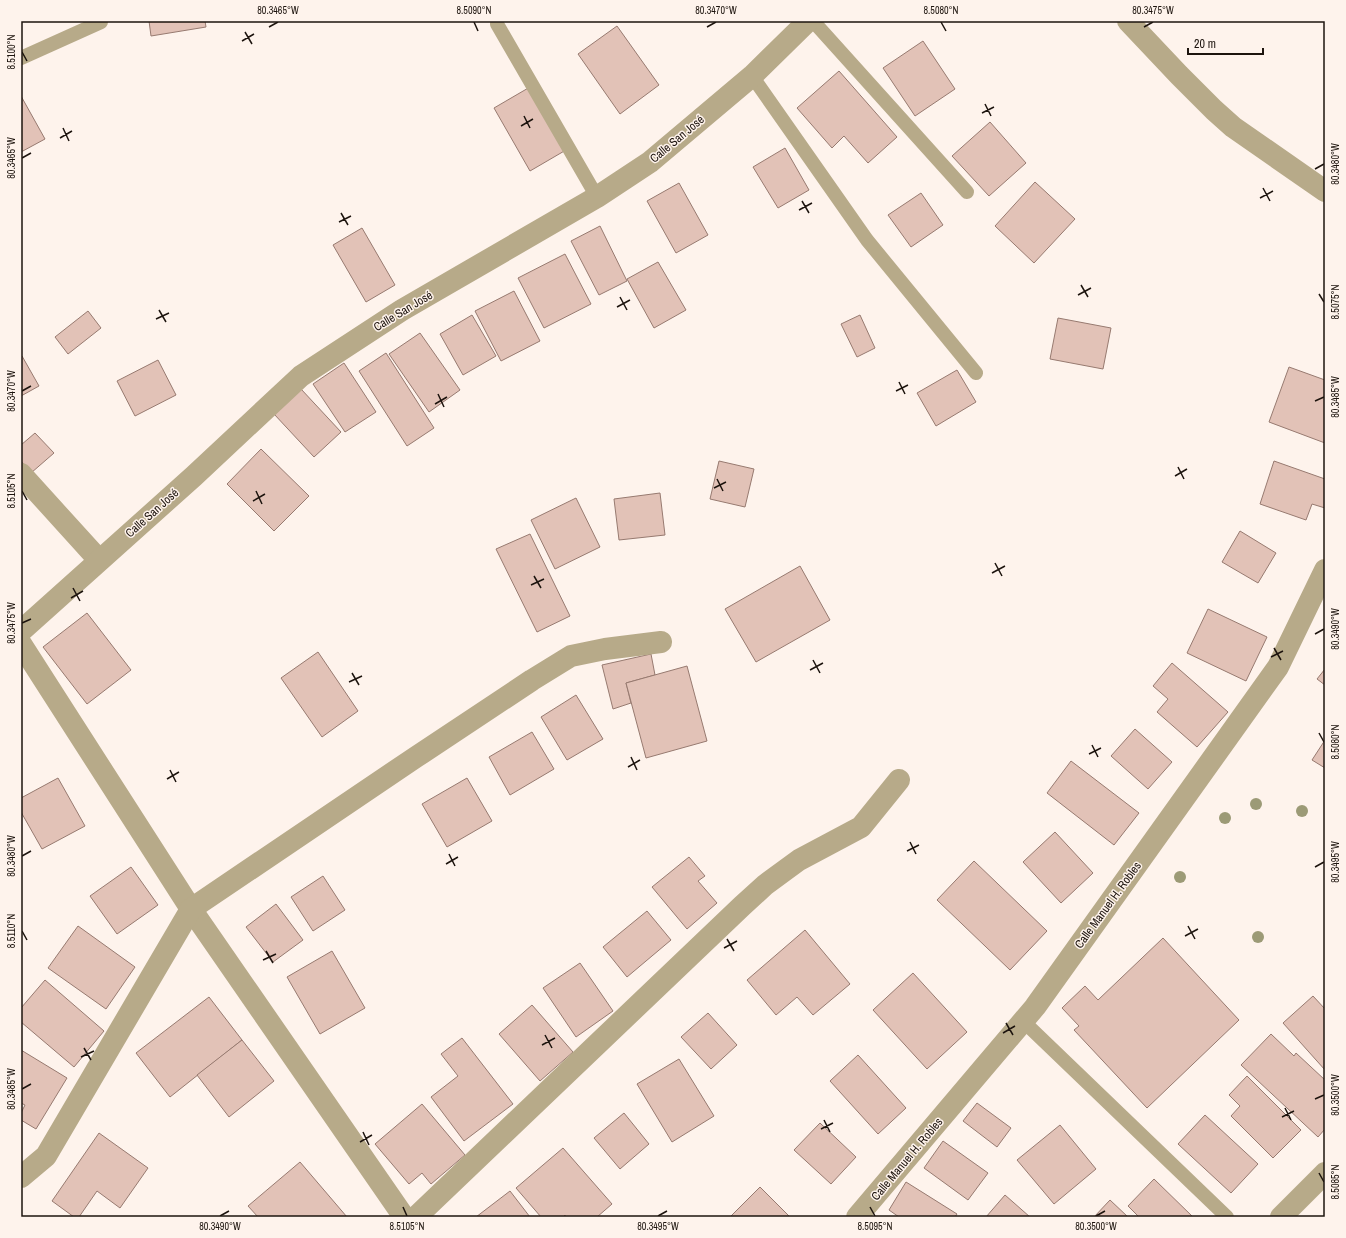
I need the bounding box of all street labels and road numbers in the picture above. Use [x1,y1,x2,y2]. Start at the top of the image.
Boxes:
street label: Calle San José [647,112,707,166]
street label: Calle San José [371,287,435,335]
street label: Calle San José [122,485,182,541]
street label: Calle Manuel H. Robles [1071,858,1145,952]
street label: Calle Manuel H. Robles [868,1114,946,1204]

